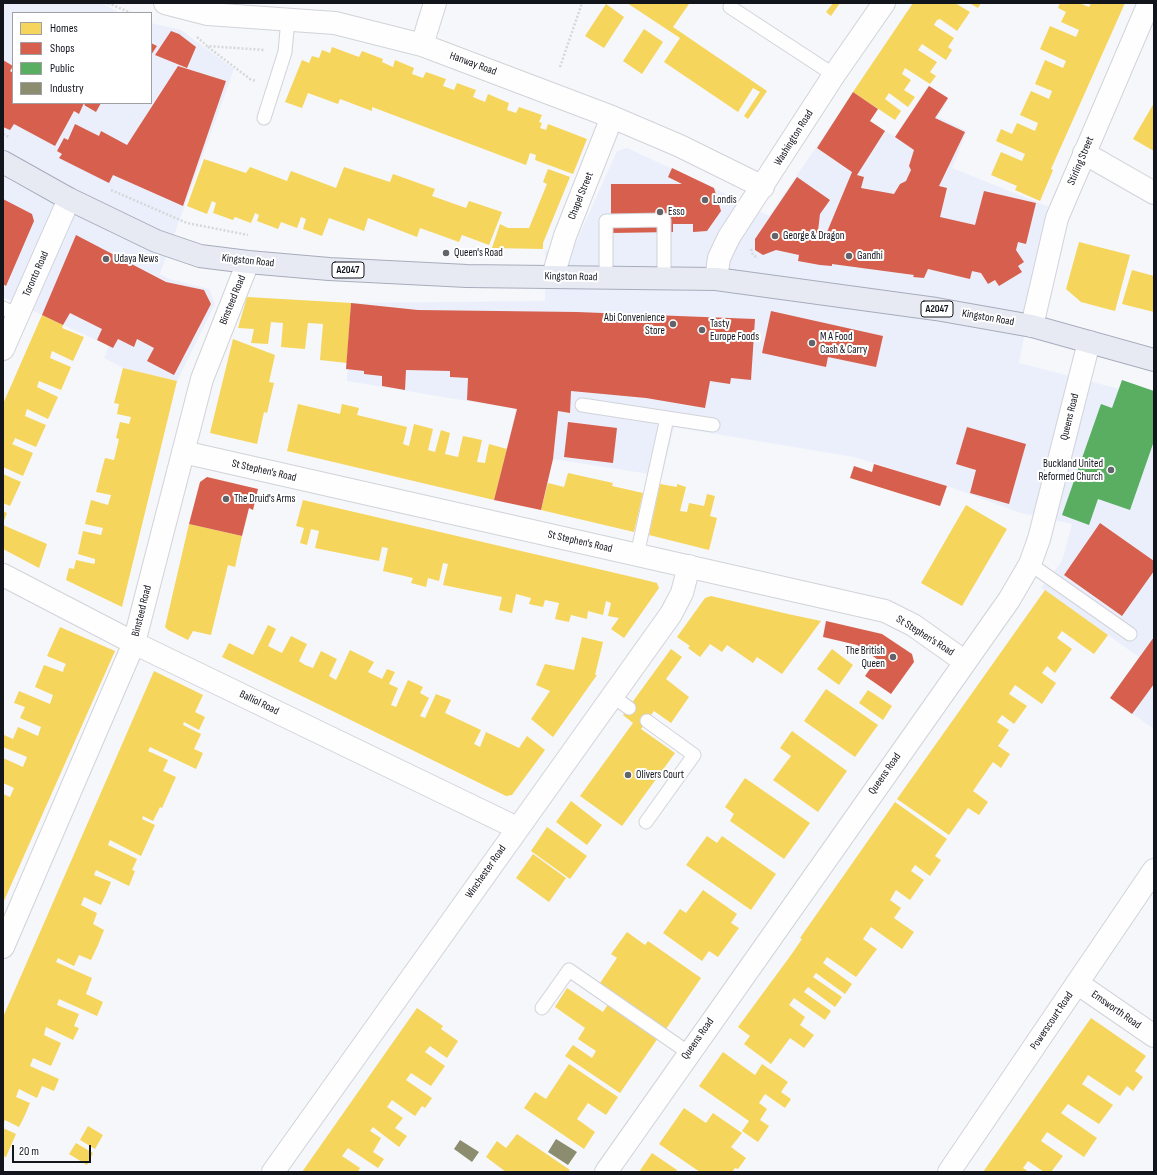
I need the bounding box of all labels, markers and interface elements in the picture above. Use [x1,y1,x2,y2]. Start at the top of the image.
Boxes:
legend [12,12,152,104]
text: Homes [50,21,78,36]
text: Shops [50,41,75,56]
street label: Hanway Road [448,49,498,79]
text: Public [50,61,75,76]
text: Industry [50,81,84,96]
street label: Washington Road [772,108,816,168]
street label: Stirling Street [1065,135,1097,187]
street label: Chapel Street [565,170,597,222]
place label: Londis [713,193,737,207]
marker: Londis [700,195,710,205]
place label: Esso [668,205,685,219]
marker: Esso [655,207,665,217]
place label: George & Dragon [783,229,844,243]
marker: George & Dragon [770,231,780,241]
place label: Queen's Road [454,246,503,260]
marker: Queen's Road [441,248,451,258]
street label: Toronto Road [20,249,52,299]
place label: Gandhi [857,249,883,263]
marker: Gandhi [844,251,854,261]
place label: Udaya News [114,252,158,266]
street label: Kingston Road [221,252,275,270]
marker: Udaya News [101,254,111,264]
road number: A2047 [332,262,364,278]
street label: Kingston Road [545,270,597,284]
street label: Binsteed Road [217,273,249,327]
road number: A2047 [921,301,953,317]
street label: Kingston Road [961,307,1015,329]
place label: Abi Convenience Store [604,311,665,337]
place label: Tasty Europe Foods [710,317,759,343]
marker: Abi Convenience Store [668,319,678,329]
marker: Tasty Europe Foods [697,325,707,335]
place label: M A Food Cash & Carry [820,330,867,356]
marker: M A Food Cash & Carry [807,338,817,348]
street label: Queens Road [1058,392,1082,442]
street label: St Stephen's Road [230,457,298,485]
place label: Buckland United Reformed Church [1038,457,1103,483]
marker: Buckland United Reformed Church [1106,465,1116,475]
place label: The Druid's Arms [234,492,296,506]
marker: The Druid's Arms [221,494,231,504]
street label: St Stephen's Road [546,528,614,556]
street label: Binsteed Road [129,584,155,638]
street label: St Stephen's Road [894,613,956,659]
place label: The British Queen [846,644,885,670]
marker: The British Queen [888,652,898,662]
street label: Balliol Road [237,688,281,718]
street label: Queens Road [866,751,904,797]
place label: Olivers Court [636,768,684,782]
marker: Olivers Court [623,770,633,780]
street label: Winchester Road [463,843,509,901]
street label: Emsworth Road [1089,988,1143,1032]
street label: Powerscourt Road [1028,990,1076,1052]
street label: Queens Road [679,1016,717,1062]
scale bar [14,1137,93,1163]
text: 20 m [19,1144,39,1159]

